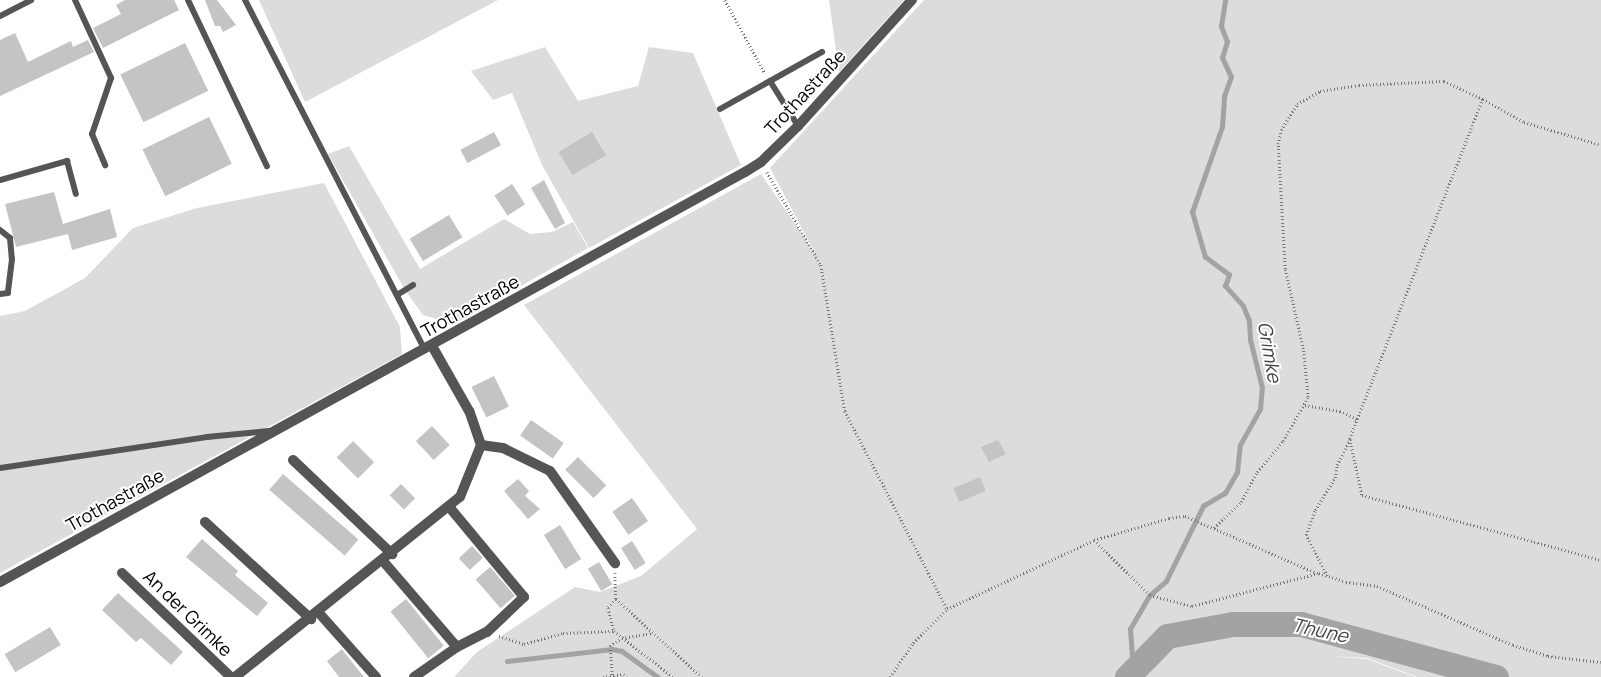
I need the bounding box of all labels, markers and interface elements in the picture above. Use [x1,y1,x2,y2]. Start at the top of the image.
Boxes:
street label: Trothastraße [760,45,850,139]
street label: Trothastraße [417,270,523,342]
water label: Grimke [1252,320,1286,384]
street label: Trothastraße [62,464,168,536]
street label: An der Grimke [139,565,237,661]
water label: Thune [1290,614,1350,648]

